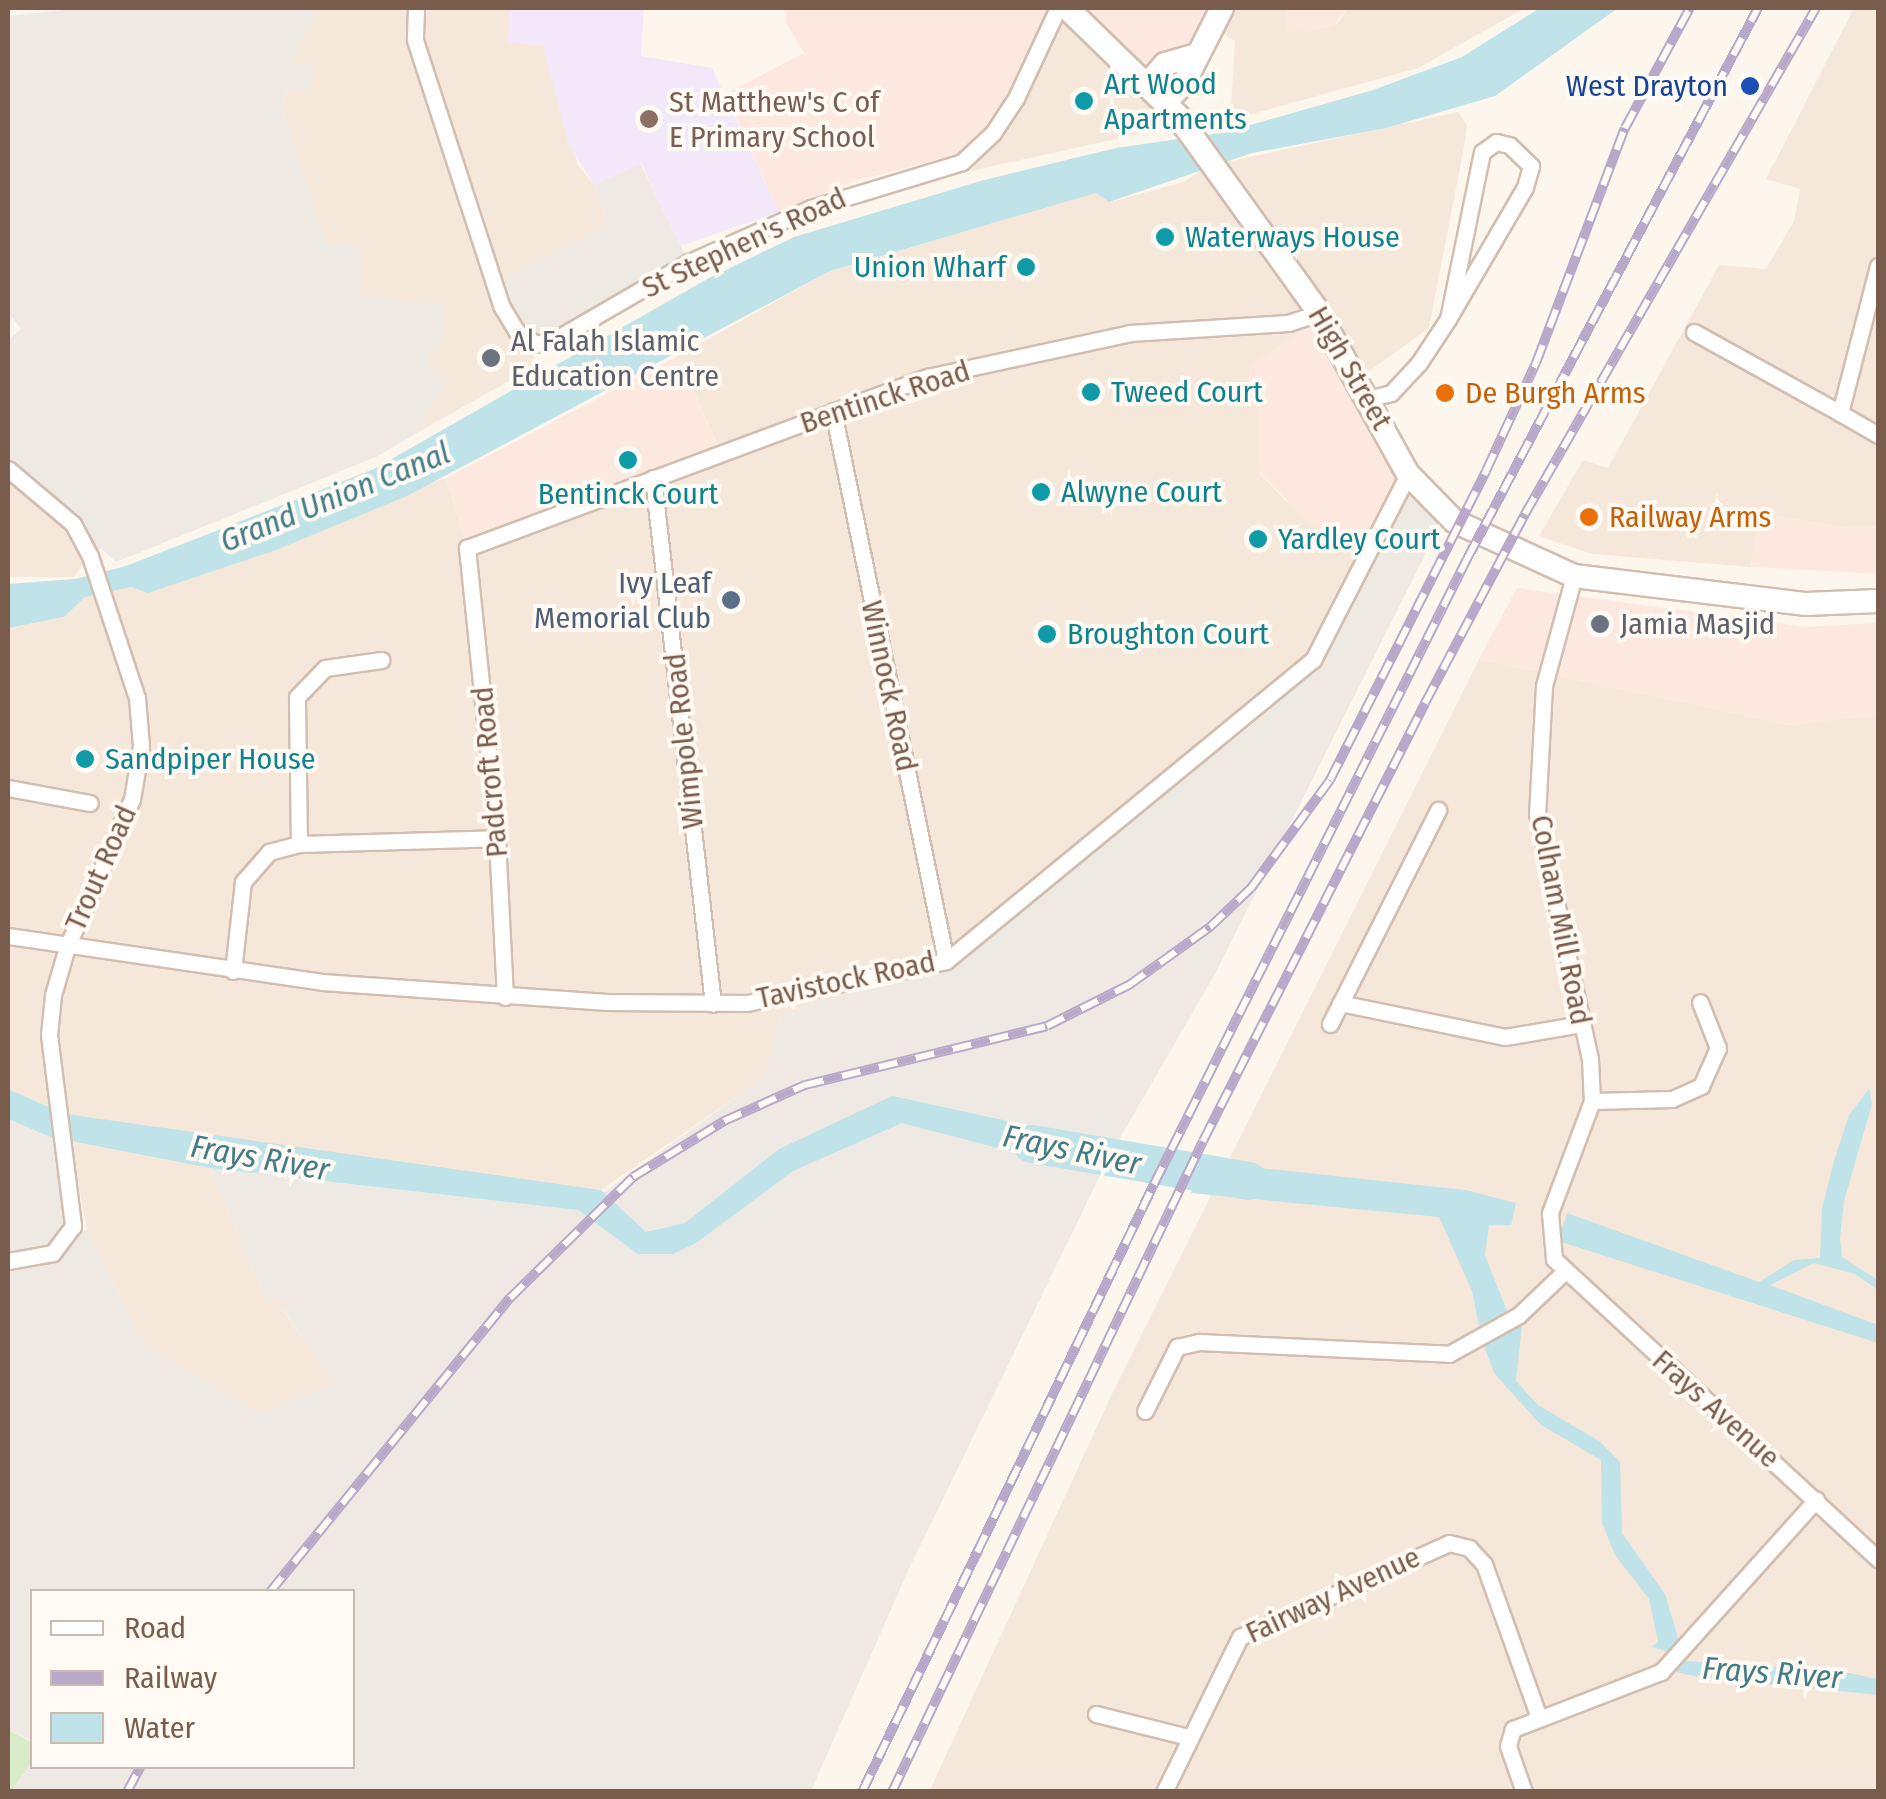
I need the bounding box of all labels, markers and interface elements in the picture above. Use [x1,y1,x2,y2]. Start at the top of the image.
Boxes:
place label: Art Wood Apartments [1104,66,1247,136]
place label: West Drayton [1566,68,1728,104]
marker: West Drayton [1737,73,1763,99]
place label: St Matthew's C of E Primary School [669,84,880,154]
marker: Art Wood Apartments [1073,90,1095,112]
marker: St Matthew's C of E Primary School [638,108,660,130]
street label: St Stephen's Road [636,180,852,306]
place label: Waterways House [1185,219,1400,255]
marker: Waterways House [1154,226,1176,248]
place label: Union Wharf [854,249,1006,285]
marker: Union Wharf [1015,256,1037,278]
street label: High Street [1300,300,1400,436]
place label: Al Falah Islamic Education Centre [511,323,719,394]
marker: Al Falah Islamic Education Centre [480,347,502,369]
street label: Bentinck Road [796,353,974,441]
place label: Tweed Court [1111,374,1263,410]
place label: De Burgh Arms [1465,375,1646,411]
marker: Tweed Court [1080,381,1102,403]
marker: De Burgh Arms [1434,382,1456,404]
water label: Grand Union Canal [215,433,455,561]
marker: Bentinck Court [617,449,639,471]
place label: Alwyne Court [1061,474,1222,510]
place label: Bentinck Court [538,476,718,512]
marker: Alwyne Court [1030,481,1052,503]
place label: Railway Arms [1609,499,1771,535]
marker: Railway Arms [1578,506,1600,528]
place label: Yardley Court [1278,521,1440,557]
marker: Yardley Court [1247,528,1269,550]
place label: Ivy Leaf Memorial Club [534,565,711,636]
marker: Ivy Leaf Memorial Club [720,589,742,611]
street label: Winnock Road [853,597,925,775]
place label: Jamia Masjid [1620,606,1775,642]
marker: Jamia Masjid [1589,613,1611,635]
place label: Broughton Court [1067,616,1269,652]
marker: Broughton Court [1036,623,1058,645]
street label: Wimpole Road [657,651,711,831]
street label: Padcroft Road [465,685,515,859]
place label: Sandpiper House [105,741,316,777]
marker: Sandpiper House [74,748,96,770]
street label: Trout Road [57,800,145,936]
street label: Colham Mill Road [1523,812,1599,1028]
street label: Tavistock Road [753,944,939,1016]
water label: Frays River [1000,1117,1144,1183]
water label: Frays River [188,1127,332,1189]
street label: Frays Avenue [1645,1342,1787,1476]
street label: Fairway Avenue [1240,1539,1426,1651]
legend [30,1589,355,1769]
text: Road [124,1610,186,1646]
water label: Frays River [1701,1649,1843,1697]
text: Railway [124,1660,217,1696]
text: Water [124,1710,195,1746]

